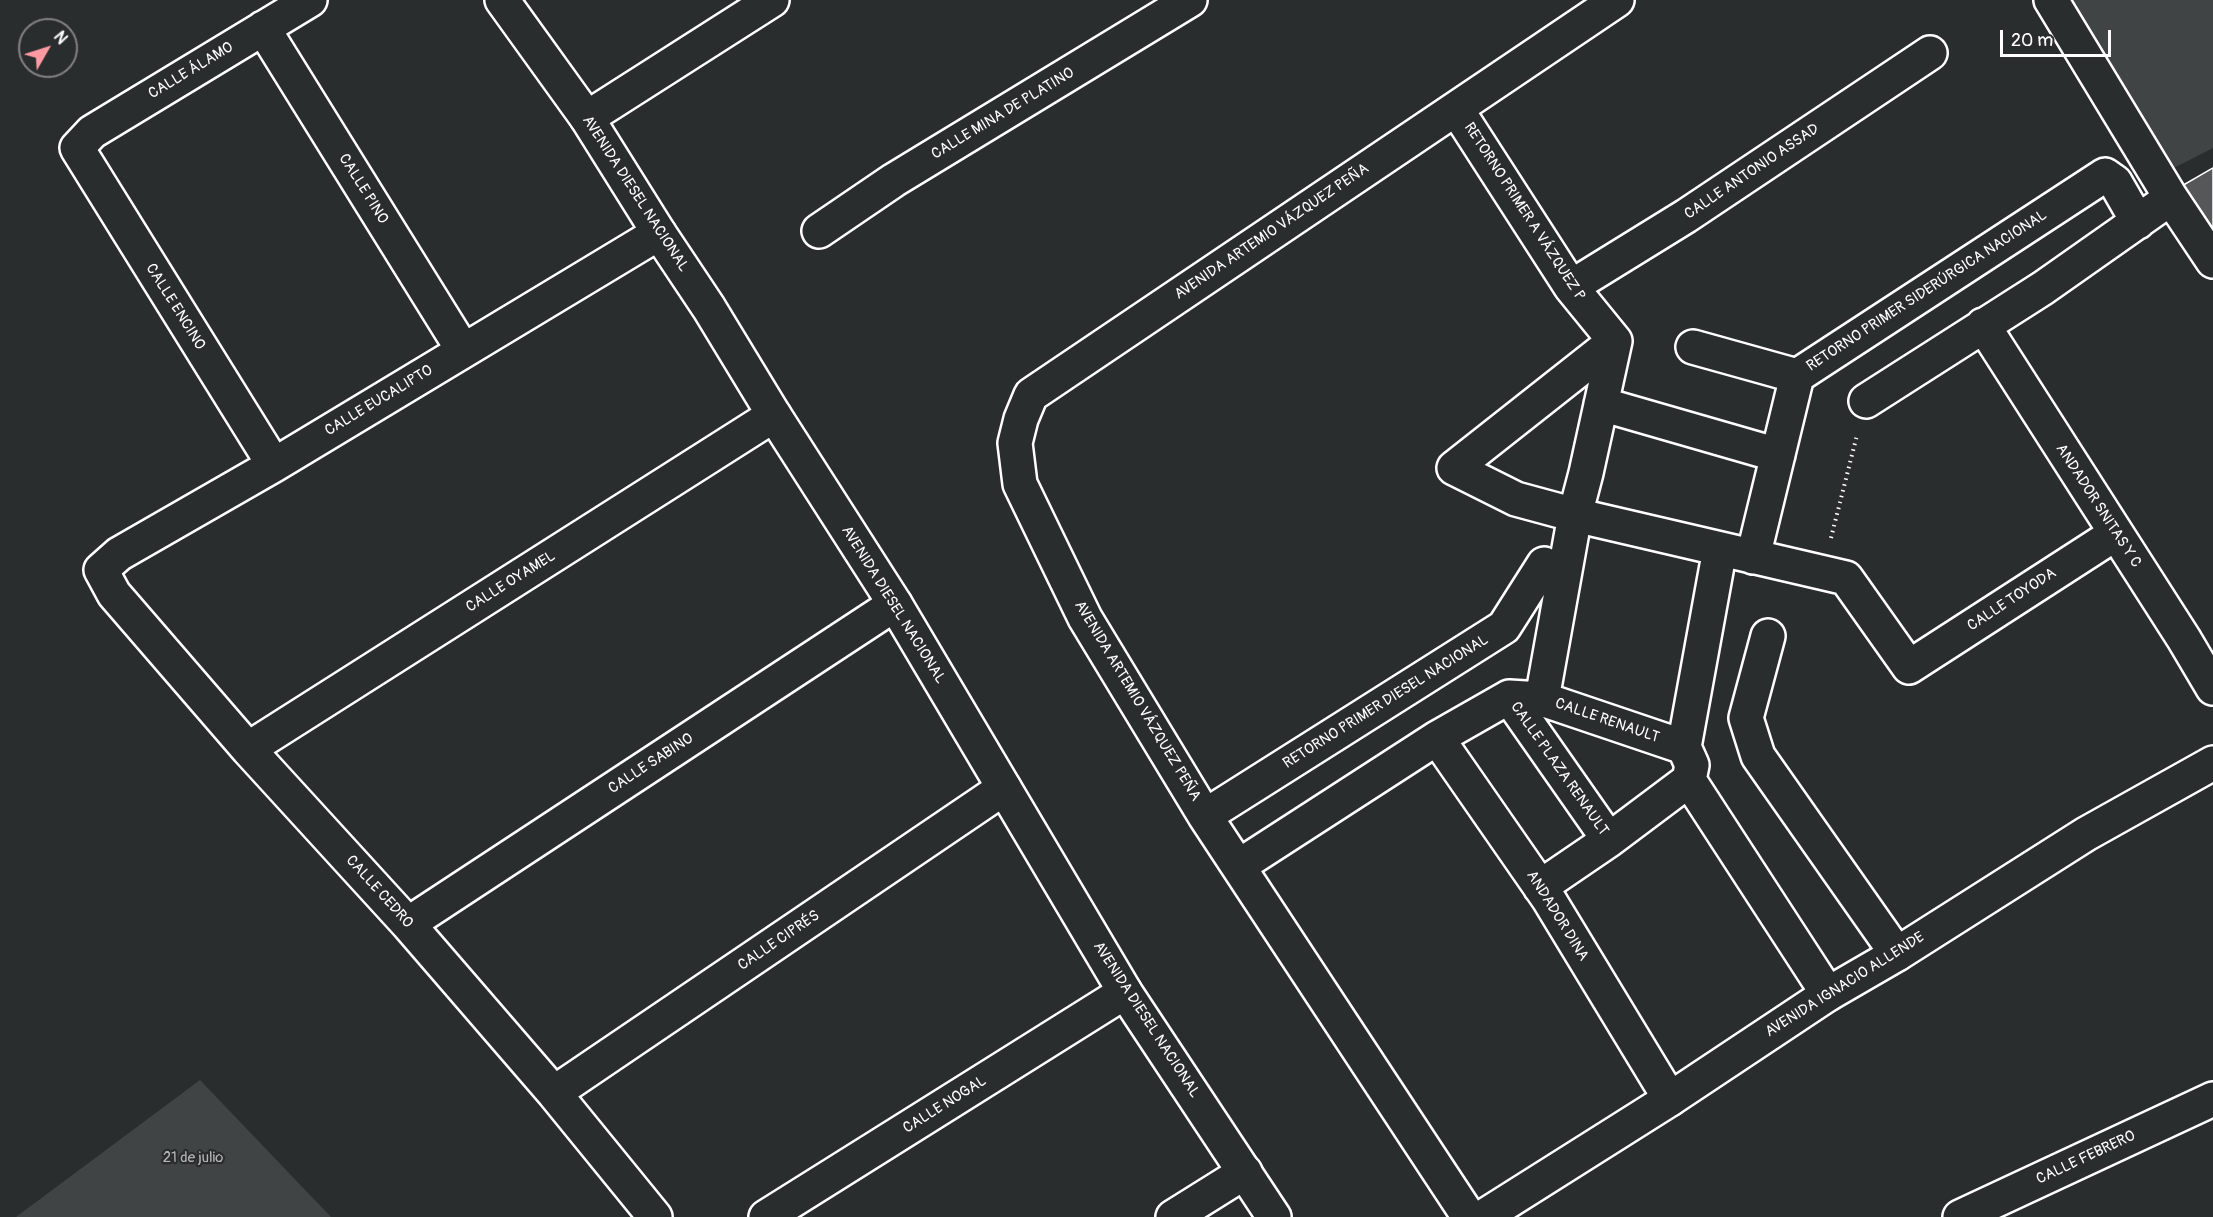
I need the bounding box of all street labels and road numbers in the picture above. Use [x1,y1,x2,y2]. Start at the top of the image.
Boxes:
street label: CALLE ÁLAMO [145,39,237,103]
street label: CALLE MINA DE PLATINO [928,64,1078,164]
street label: AVENIDA DIESEL NACIONAL [578,113,692,275]
street label: RETORNO PRIMER A VÁZQUEZ P [1460,120,1588,304]
street label: CALLE ANTONIO ASSAD [1681,120,1823,224]
street label: CALLE PINO [334,151,392,227]
street label: AVENIDA ARTEMIO VÁZQUEZ PEÑA [1171,160,1373,304]
street label: RETORNO PRIMER SIDERÚRGICA NACIONAL [1803,206,2051,376]
street label: CALLE ENCINO [141,261,209,353]
street label: CALLE EUCALIPTO [322,362,436,440]
street label: ANDADOR SNITAS Y C [2051,441,2145,571]
street label: AVENIDA DIESEL NACIONAL [837,523,949,687]
street label: CALLE OYAMEL [463,547,559,617]
street label: CALLE TOYODA [1964,565,2060,635]
street label: AVENIDA ARTEMIO VÁZQUEZ PEÑA [1070,598,1204,804]
street label: RETORNO PRIMER DIESEL NACIONAL [1280,631,1492,773]
street label: CALLE RENAULT [1552,695,1662,747]
street label: CALLE PLAZA RENAULT [1506,699,1612,839]
street label: CALLE SABINO [605,730,697,798]
street label: CALLE CEDRO [342,852,416,932]
street label: ANDADOR DINA [1522,867,1592,965]
street label: CALLE CIPRÉS [735,907,823,975]
street label: AVENIDA IGNACIO ALLENDE [1762,929,1928,1041]
street label: AVENIDA DIESEL NACIONAL [1089,939,1203,1101]
street label: CALLE NOGAL [900,1072,990,1138]
street label: CALLE FEBRERO [2034,1127,2138,1189]

